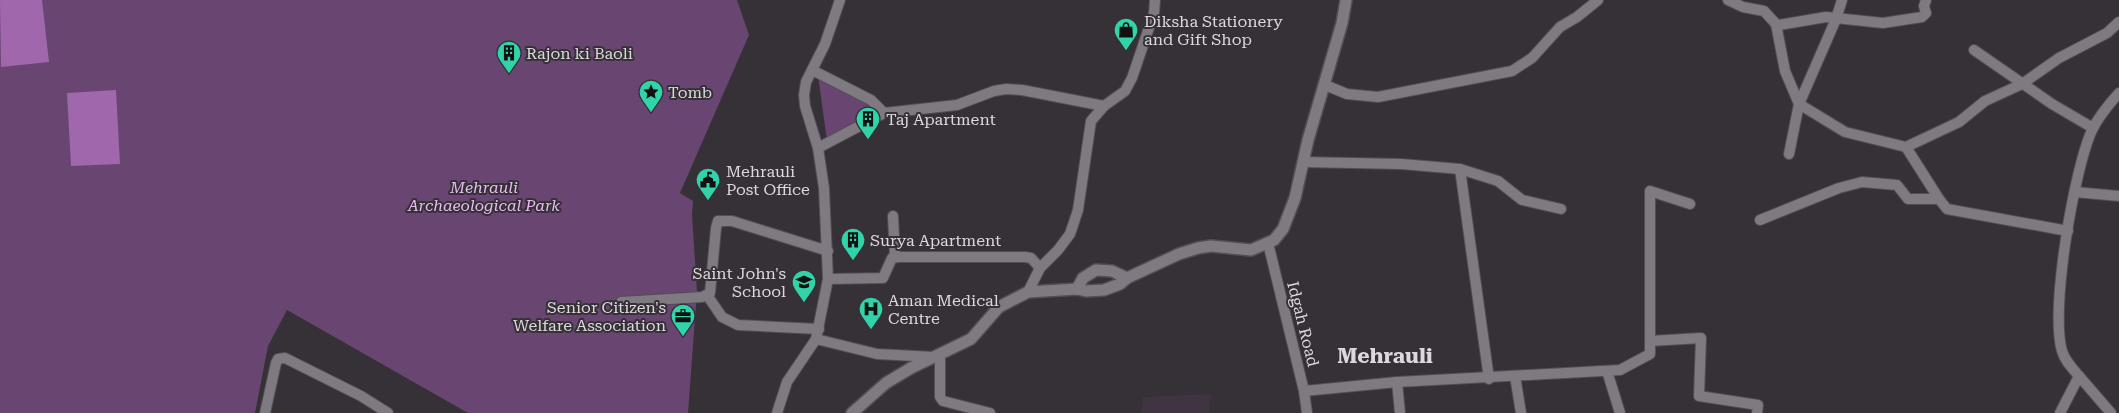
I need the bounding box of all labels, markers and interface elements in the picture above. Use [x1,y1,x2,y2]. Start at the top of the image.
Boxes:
place label: Diksha Stationery and Gift Shop [1144,12,1283,49]
shop icon: Diksha Stationery and Gift Shop [1113,17,1139,51]
building icon: Rajon ki Baoli [496,40,522,74]
place label: Rajon ki Baoli [526,44,633,63]
place icon: Tomb [638,79,664,113]
place label: Tomb [668,83,712,102]
building icon: Taj Apartment [855,106,881,140]
place label: Taj Apartment [886,110,996,129]
place label: Mehrauli Post Office [726,162,810,199]
public building icon: Mehrauli Post Office [695,167,721,201]
park label: Mehrauli Archaeological Park [407,178,560,215]
building icon: Surya Apartment [840,227,866,261]
place label: Surya Apartment [870,231,1001,250]
place label: Saint John's School [693,264,786,301]
school or university icon: Saint John's School [791,269,817,303]
street label: Idgah Road [1283,279,1323,369]
place label: Aman Medical Centre [888,291,999,328]
hospital icon: Aman Medical Centre [858,296,884,330]
place label: Senior Citizen's Welfare Association [513,298,666,335]
office icon: Senior Citizen's Welfare Association [670,303,696,337]
district label: Mehrauli [1337,344,1433,368]

